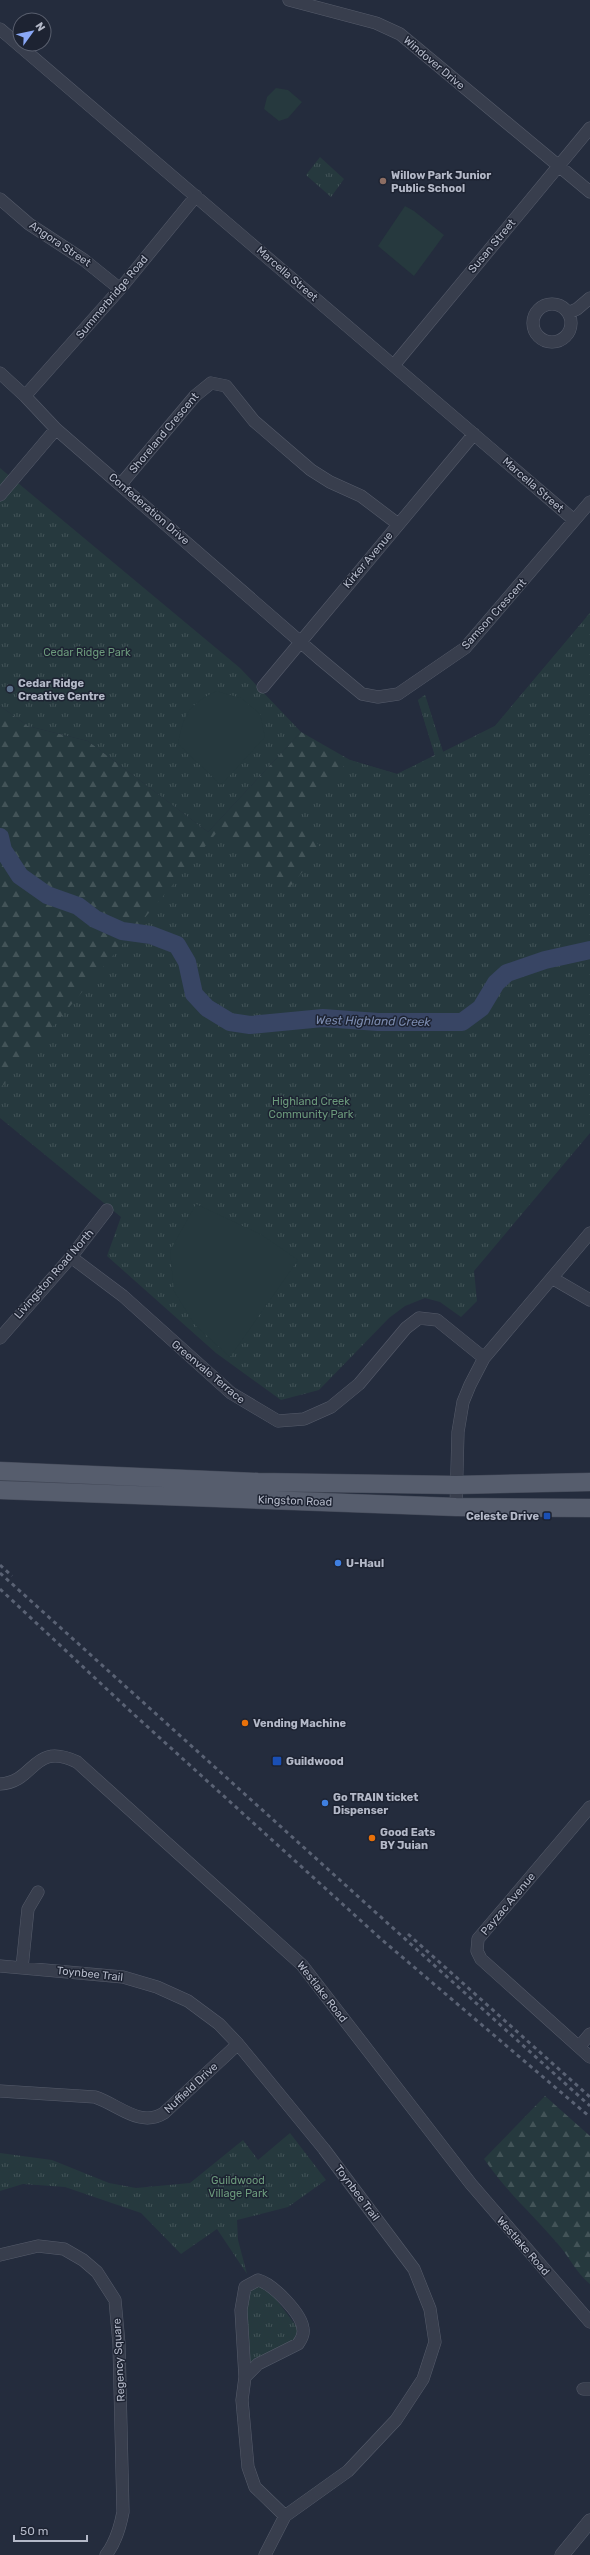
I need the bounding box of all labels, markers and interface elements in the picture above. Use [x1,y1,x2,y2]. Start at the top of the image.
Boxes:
north arrow [12,12,52,52]
text: N [32,20,48,34]
street label: Windover Drive [401,34,467,92]
place label: Willow Park Junior Public School [391,169,491,195]
marker: Willow Park Junior Public School [378,176,388,186]
street label: Susan Street [466,216,519,276]
street label: Angora Street [27,219,94,270]
street label: Marcella Street [254,244,321,305]
street label: Summerbridge Road [73,253,151,341]
street label: Shoreland Crescent [127,390,202,476]
street label: Marcella Street [500,455,567,516]
street label: Confederation Drive [106,470,192,548]
street label: Kirker Avenue [341,529,395,591]
street label: Samson Crescent [459,576,529,652]
park label: Cedar Ridge Park [43,646,131,659]
place label: Cedar Ridge Creative Centre [18,677,105,703]
marker: Cedar Ridge Creative Centre [5,684,15,694]
water label: West Highland Creek [315,1013,431,1029]
park label: Highland Creek Community Park [269,1095,354,1121]
street label: Livingston Road North [12,1227,96,1321]
street label: Greenvale Terrace [169,1338,247,1406]
street label: Kingston Road [258,1493,332,1509]
place label: Celeste Drive [466,1510,539,1523]
marker: Celeste Drive [542,1511,552,1521]
place label: U-Haul [346,1557,384,1570]
marker: U-Haul [333,1558,343,1568]
place label: Vending Machine [253,1717,347,1730]
marker: Vending Machine [240,1718,250,1728]
marker: Guildwood [271,1755,283,1767]
place label: Guildwood [286,1755,344,1768]
place label: Go TRAIN ticket Dispenser [333,1791,418,1817]
marker: Go TRAIN ticket Dispenser [320,1798,330,1808]
place label: Good Eats BY Juian [380,1826,435,1852]
marker: Good Eats BY Juian [367,1833,377,1843]
street label: Payzac Avenue [478,1870,538,1938]
street label: Westlake Road [294,1959,350,2025]
street label: Toynbee Trail [56,1964,124,1984]
street label: Nuffield Drive [162,2060,220,2116]
street label: Toynbee Trail [332,2163,382,2223]
park label: Guildwood Village Park [208,2174,268,2200]
street label: Westlake Road [494,2214,552,2278]
street label: Regency Square [110,2318,128,2402]
scale bar [14,2517,87,2543]
text: 50 m [20,2524,48,2538]

